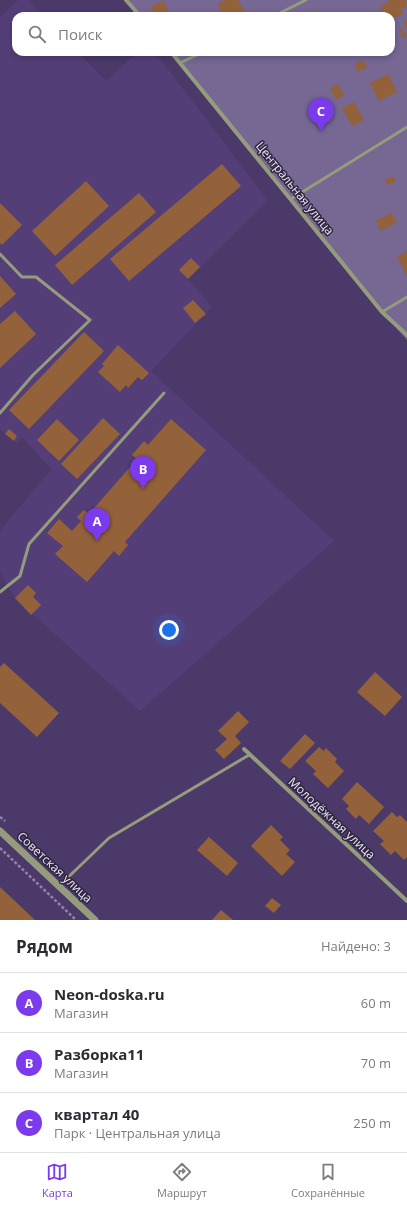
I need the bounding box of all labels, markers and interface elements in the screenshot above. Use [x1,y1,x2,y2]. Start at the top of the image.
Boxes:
search box [12,12,395,56]
icon: search [26,23,48,45]
text: Поиск [58,24,102,44]
pin: C [308,98,334,131]
street label: Центральная улица [252,138,338,238]
pin: B [130,456,156,489]
pin: A [84,508,110,541]
your location [159,620,179,640]
street label: Молодёжная улица [285,773,379,863]
street label: Советская улица [14,828,96,906]
text: Рядом [16,935,73,958]
text: Найдено: 3 [321,937,391,955]
text: Neon-doska.ru [54,984,165,1004]
text: A [25,994,33,1012]
text: 60 m [361,994,391,1012]
text: Магазин [54,1004,109,1022]
text: Разборка11 [54,1044,144,1064]
text: B [25,1054,33,1072]
text: 70 m [361,1054,391,1072]
text: Магазин [54,1064,109,1082]
text: квартал 40 [54,1104,139,1124]
text: C [25,1114,33,1132]
text: 250 m [353,1114,391,1132]
text: Парк · Центральная улица [54,1124,221,1142]
tab: Карта [42,1161,73,1200]
tab: Маршрут [157,1161,207,1200]
tab: Сохранённые [291,1161,365,1200]

